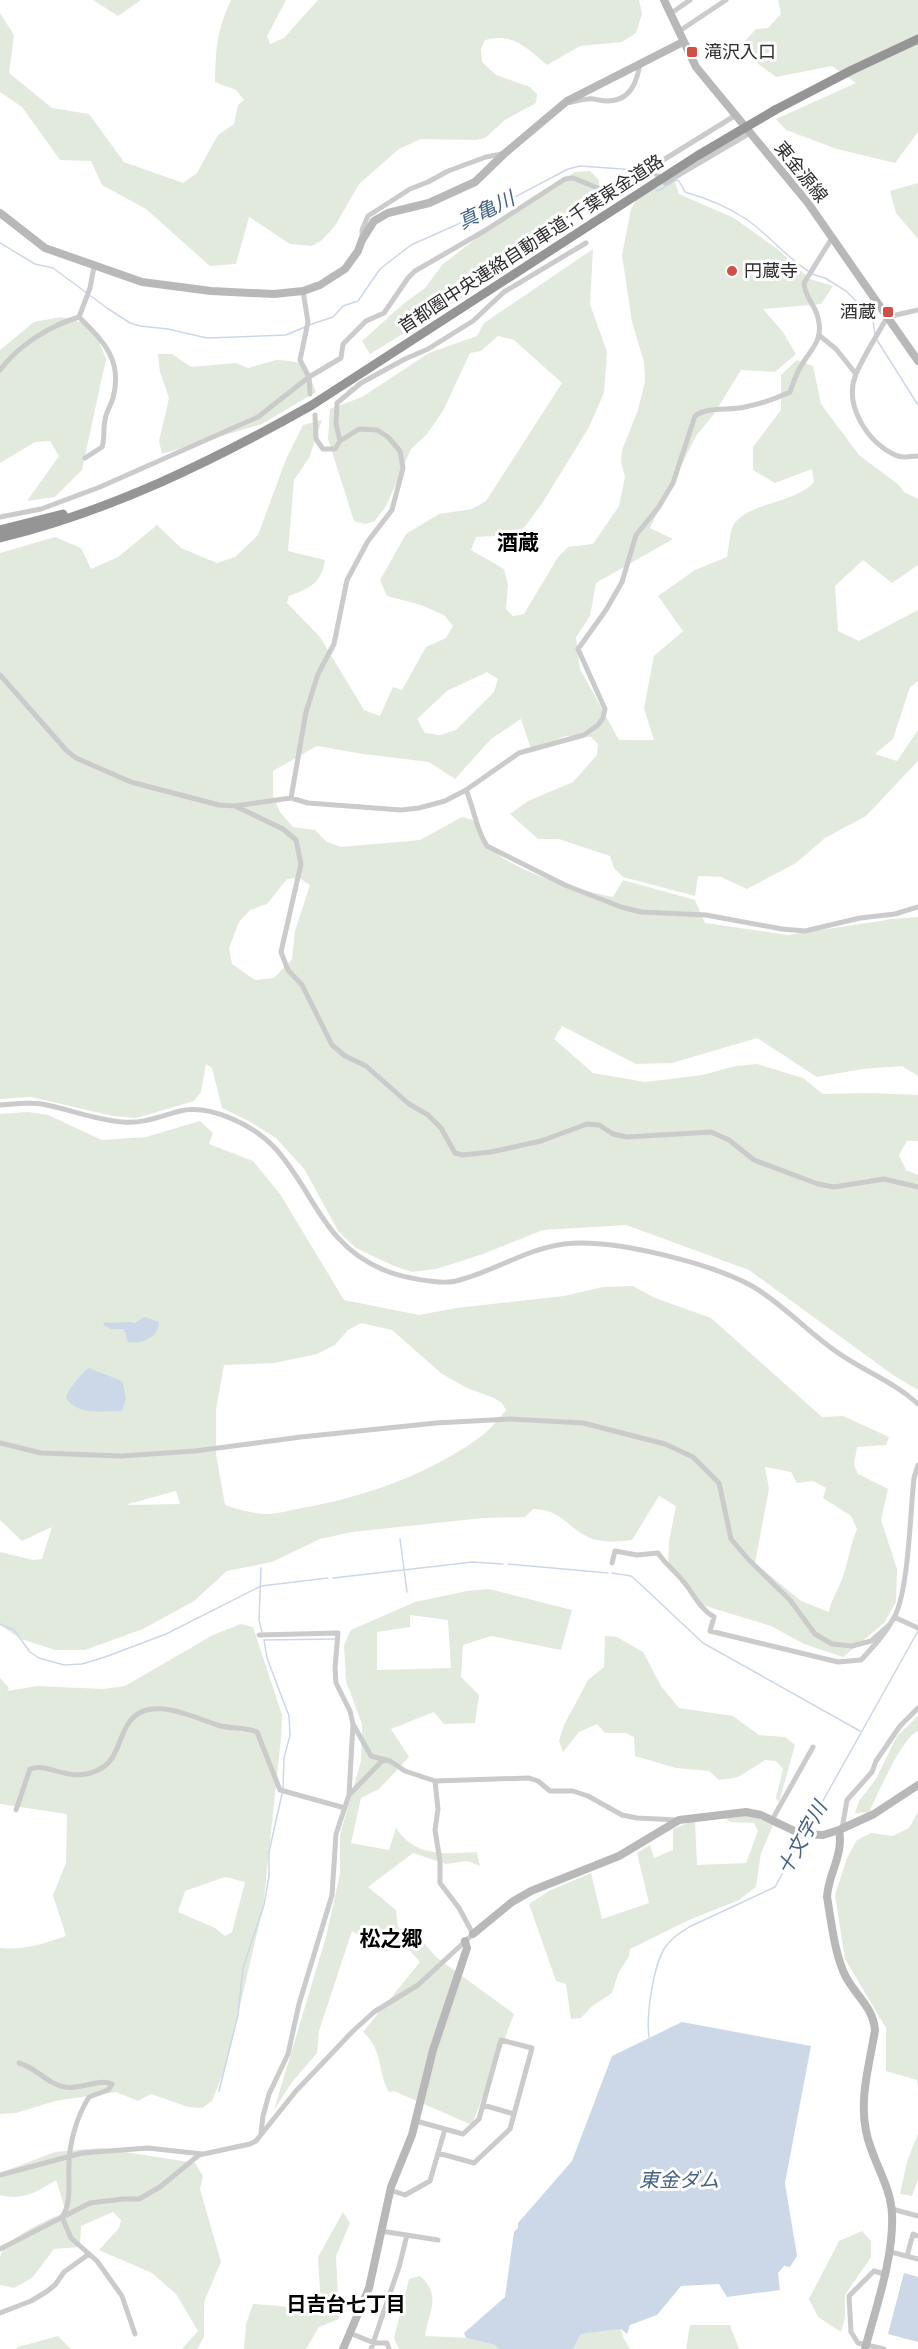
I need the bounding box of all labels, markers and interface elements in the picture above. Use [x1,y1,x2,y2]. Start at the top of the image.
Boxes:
place label: 滝沢入口 [704,39,776,63]
marker: 滝沢入口 [685,45,699,59]
street label: 東金源線 [770,136,834,207]
street label: 首都圏中央連絡自動車道;千葉東金道路 [393,148,668,338]
water label: 真亀川 [453,183,520,235]
place label: 円蔵寺 [744,258,798,282]
marker: 円蔵寺 [725,264,739,278]
place label: 酒蔵 [840,299,876,323]
marker: 酒蔵 [881,305,895,319]
district label: 酒蔵 [497,528,539,556]
water label: 十文字川 [770,1794,834,1879]
district label: 松之郷 [360,1924,423,1952]
water label: 東金ダム [639,2166,719,2193]
district label: 日吉台七丁目 [286,2290,406,2317]

